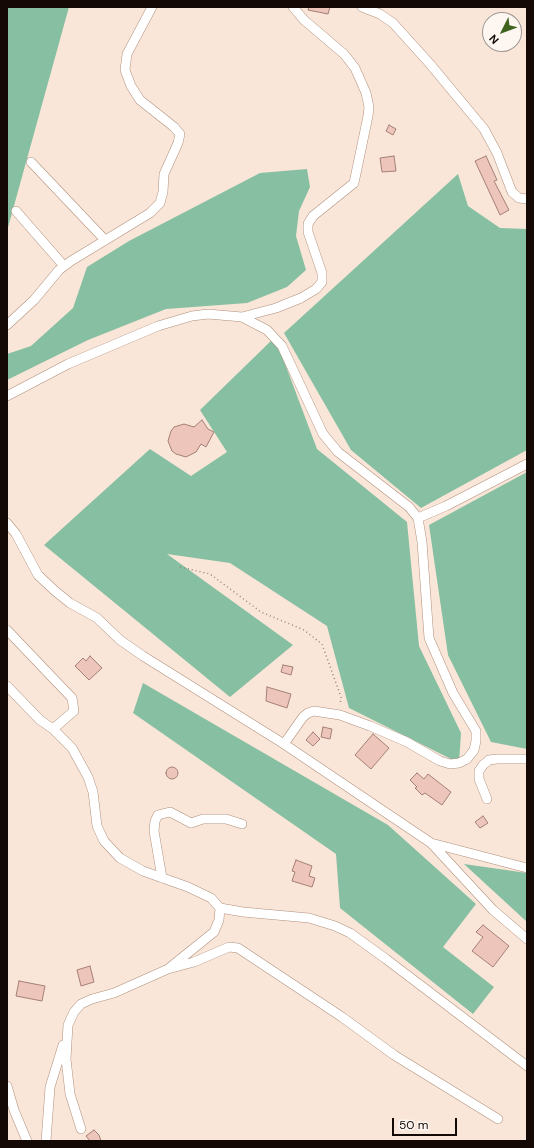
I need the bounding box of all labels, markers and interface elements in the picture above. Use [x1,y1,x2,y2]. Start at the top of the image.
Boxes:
north arrow [482,12,522,52]
text: N [486,32,502,47]
scale bar [394,1110,459,1136]
text: 50 m [399,1117,428,1133]

